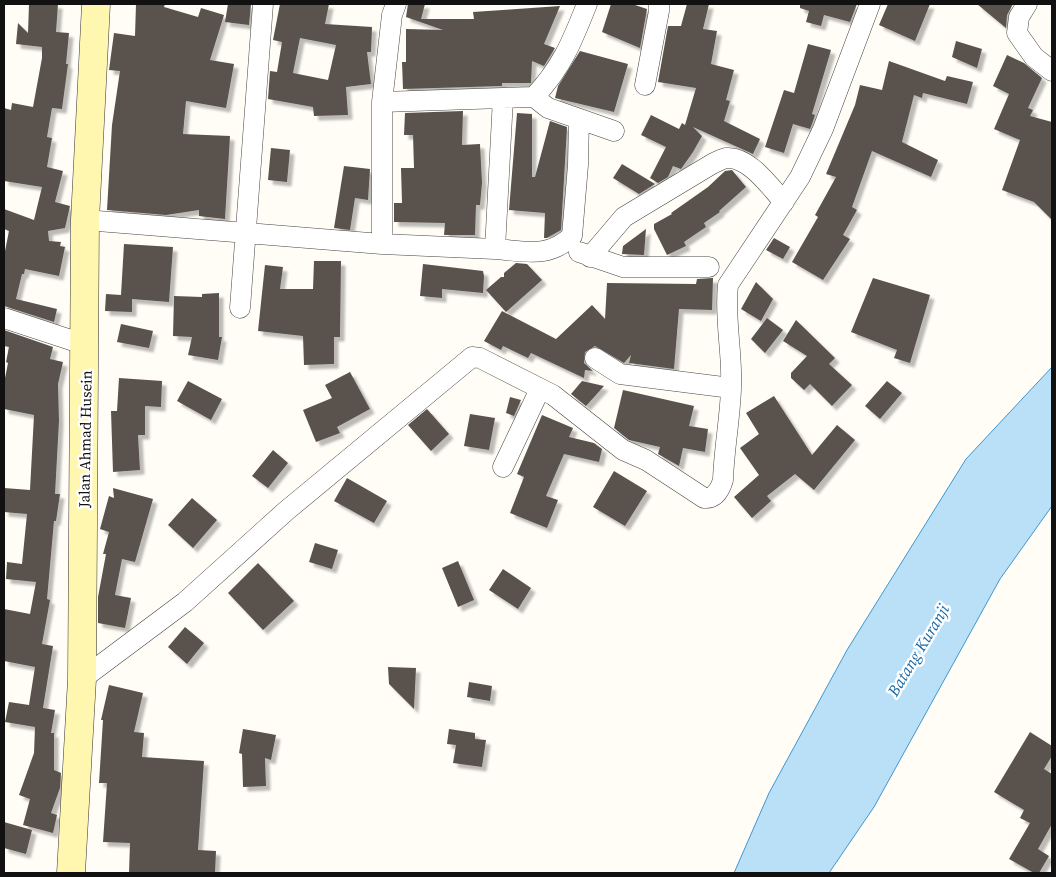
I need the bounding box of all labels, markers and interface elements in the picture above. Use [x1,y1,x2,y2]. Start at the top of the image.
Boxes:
street label: Jalan Ahmad Husein [73,370,97,509]
water label: Batang Kuranji [881,600,954,701]

